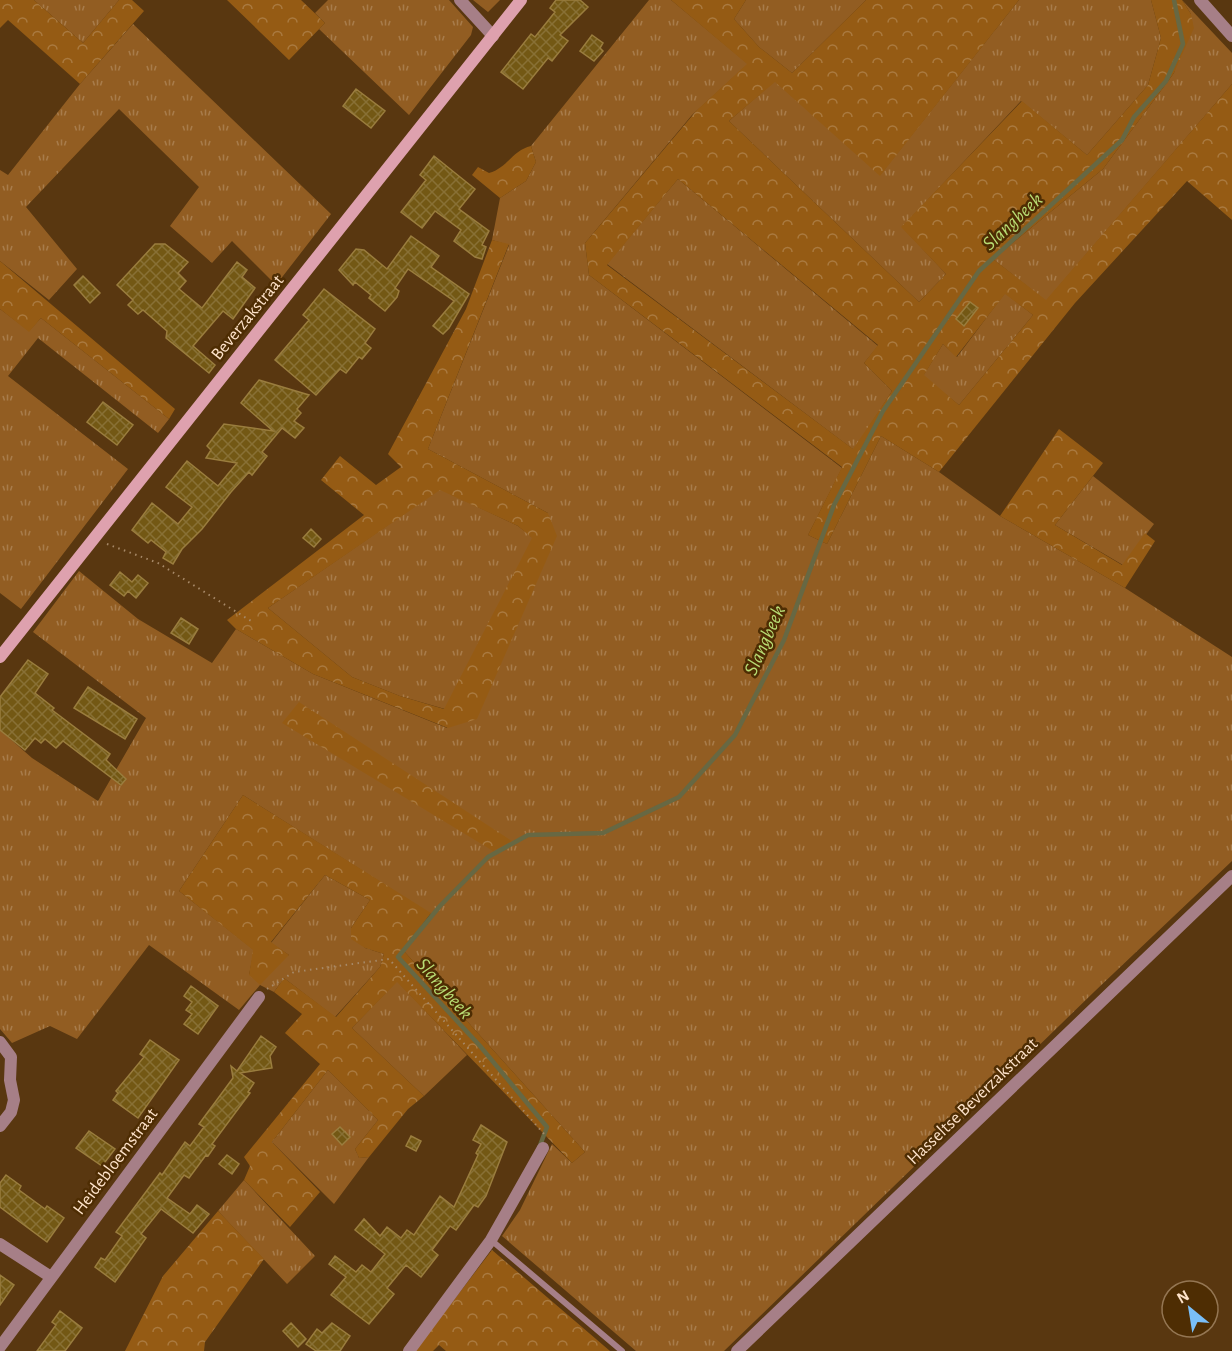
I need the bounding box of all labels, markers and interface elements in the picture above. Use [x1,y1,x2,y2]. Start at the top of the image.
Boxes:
water label: Slangbeek [979,189,1047,254]
street label: Beverzakstraat [208,272,288,364]
water label: Slangbeek [741,603,789,678]
water label: Slangbeek [412,954,476,1023]
street label: Hasseltse Beverzakstraat [904,1035,1042,1168]
street label: Heidebloemstraat [70,1105,162,1218]
north arrow [1160,1279,1220,1339]
text: N [1174,1287,1192,1307]

